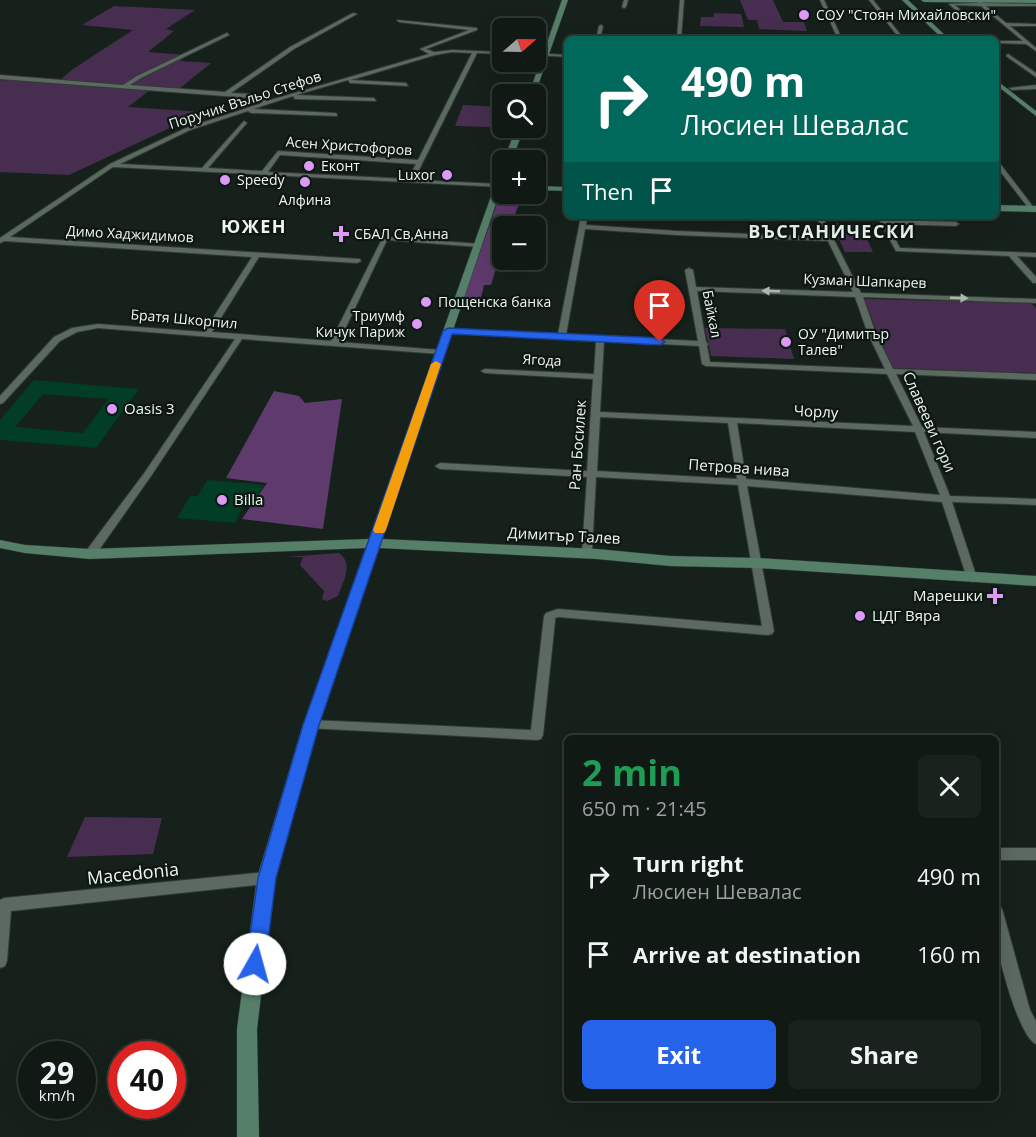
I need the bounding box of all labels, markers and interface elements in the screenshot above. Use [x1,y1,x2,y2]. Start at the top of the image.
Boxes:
place label: СОУ "Стоян Михайловски" [816,5,996,24]
marker: СОУ "Стоян Михайловски" [797,8,811,22]
north arrow [492,18,546,72]
map controls [492,18,546,270]
text: 490 m [681,52,805,109]
icon: right [582,60,660,138]
street label: Поручик Въльо Стефов [166,66,323,133]
button: search [492,84,546,138]
text: Люсиен Шевалас [681,106,909,143]
street label: Асен Христофоров [285,132,413,159]
button: + [492,150,546,204]
place label: Еконт [321,156,360,175]
marker: Еконт [302,159,316,173]
place label: Luxor [398,165,435,184]
marker: Luxor [440,168,454,182]
place label: Speedy [237,170,286,189]
marker: Speedy [218,173,232,187]
icon: arrive [645,174,678,207]
marker: Алфина [298,175,312,189]
text: Then [582,176,633,206]
place label: Алфина [279,190,331,209]
district label: ЮЖЕН [221,214,287,238]
button: − [492,216,546,270]
district label: ВЪСТАНИЧЕСКИ [748,219,916,243]
street label: Димо Хаджидимов [66,221,194,246]
place label: СБАЛ Св,Анна [354,224,449,243]
marker: СБАЛ Св,Анна [332,225,350,243]
street label: Кузман Шапкарев [803,269,927,292]
pin [634,280,685,342]
one-way arrow [762,287,781,296]
street label: Байкал [699,288,726,339]
icon: arrive [643,289,676,322]
place label: Пощенска банка [438,292,551,311]
one-way arrow [949,294,968,303]
marker: Пощенска банка [419,295,433,309]
street label: Братя Шкорпил [130,304,238,333]
place label: Триумф Кичук Париж [315,306,406,341]
marker: Триумф Кичук Париж [410,317,424,331]
place label: ОУ "Димитър Талев" [798,324,889,359]
marker: ОУ "Димитър Талев" [779,335,793,349]
street label: Ягода [522,349,562,370]
street label: Славееви гори [899,368,961,475]
place label: Oasis 3 [124,398,175,418]
street label: Ран Босилек [564,399,590,491]
street label: Чорлу [793,400,839,422]
marker: Oasis 3 [105,402,119,416]
street label: Петрова нива [688,453,790,481]
place label: Billa [234,489,263,509]
marker: Billa [215,493,229,507]
street label: Димитър Талев [507,522,621,548]
place label: Марешки [913,585,983,605]
marker: Марешки [988,589,1002,603]
place label: ЦДГ Вяра [872,605,941,625]
marker: ЦДГ Вяра [853,609,867,623]
text: 2 min [582,748,682,797]
button: close [918,755,981,818]
text: 650 m · 21:45 [582,795,707,822]
text: Turn right [633,848,744,878]
street label: Macedonia [86,856,180,890]
icon: right [582,860,615,893]
text: 490 m [917,861,981,891]
text: Люсиен Шевалас [633,878,802,905]
position arrow [223,932,287,996]
icon: arrive [582,938,615,971]
text: Arrive at destination [633,939,861,969]
text: 160 m [917,939,981,969]
button: Exit [582,1020,776,1089]
button: Share [788,1020,981,1089]
speed limit sign: 40 [108,1041,186,1119]
text: 29 [40,1052,74,1093]
text: km/h [39,1085,75,1105]

